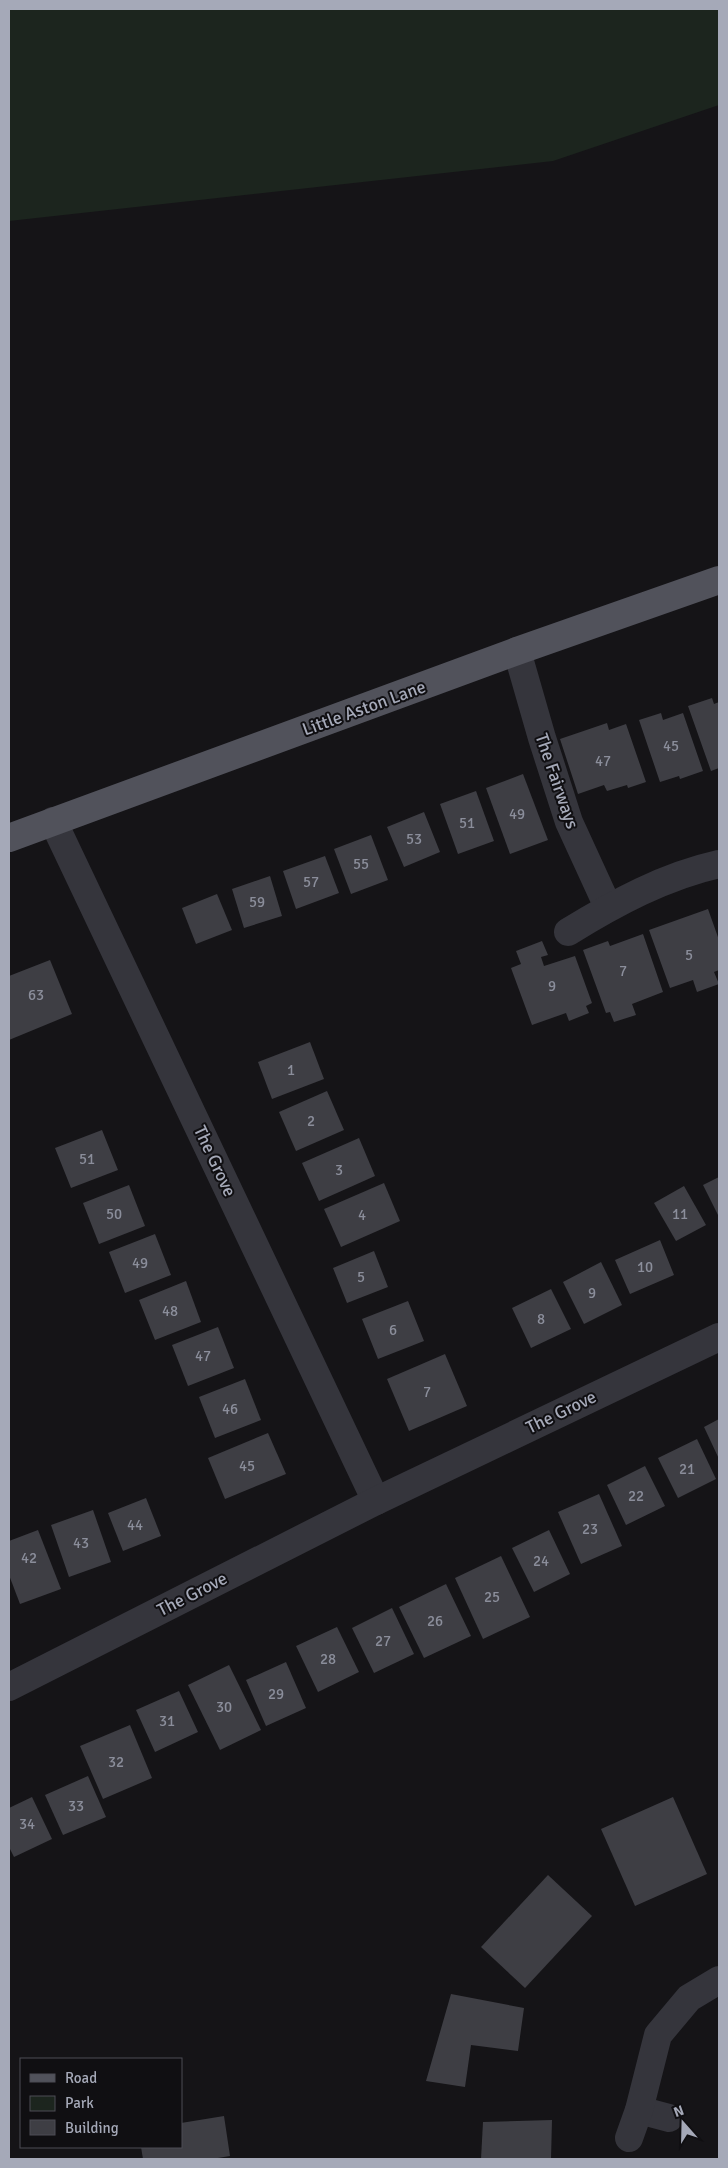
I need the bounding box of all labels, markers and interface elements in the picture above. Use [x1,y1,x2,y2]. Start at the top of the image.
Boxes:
street label: Little Aston Lane [299,675,429,741]
street label: The Fairways [530,730,584,832]
house number: 45 [663,737,679,755]
house number: 47 [595,752,611,770]
house number: 49 [509,805,525,823]
house number: 51 [459,814,475,832]
house number: 53 [406,830,422,848]
house number: 55 [353,855,369,873]
house number: 57 [303,873,319,891]
house number: 59 [249,893,265,911]
house number: 5 [685,946,693,964]
house number: 7 [619,962,627,980]
house number: 9 [548,977,556,995]
house number: 63 [28,986,44,1004]
house number: 1 [287,1061,295,1079]
house number: 2 [307,1112,315,1130]
street label: The Grove [189,1122,241,1200]
house number: 51 [79,1150,95,1168]
house number: 3 [335,1161,343,1179]
house number: 50 [106,1205,122,1223]
house number: 11 [672,1205,688,1223]
house number: 4 [358,1206,366,1224]
house number: 49 [132,1254,148,1272]
house number: 10 [637,1258,653,1276]
house number: 5 [357,1268,365,1286]
house number: 9 [588,1284,596,1302]
house number: 48 [162,1302,178,1320]
house number: 8 [537,1310,545,1328]
house number: 6 [389,1321,397,1339]
house number: 47 [195,1347,211,1365]
house number: 7 [423,1383,431,1401]
street label: The Grove [522,1386,600,1438]
house number: 46 [222,1400,238,1418]
house number: 45 [239,1457,255,1475]
house number: 21 [679,1460,695,1478]
house number: 22 [628,1487,644,1505]
house number: 44 [127,1516,143,1534]
house number: 23 [582,1520,598,1538]
house number: 43 [73,1534,89,1552]
house number: 42 [21,1549,37,1567]
house number: 24 [533,1552,549,1570]
street label: The Grove [153,1567,231,1621]
house number: 25 [484,1588,500,1606]
house number: 26 [427,1612,443,1630]
house number: 27 [375,1632,391,1650]
house number: 28 [320,1650,336,1668]
house number: 29 [268,1685,284,1703]
house number: 30 [216,1698,232,1716]
house number: 31 [159,1712,175,1730]
house number: 32 [108,1753,124,1771]
house number: 33 [68,1797,84,1815]
house number: 34 [19,1815,35,1833]
legend [20,2058,182,2148]
text: Road [65,2069,97,2087]
text: Park [65,2094,94,2112]
north arrow [658,2098,708,2148]
text: N [671,2102,686,2121]
text: Building [65,2119,119,2137]

